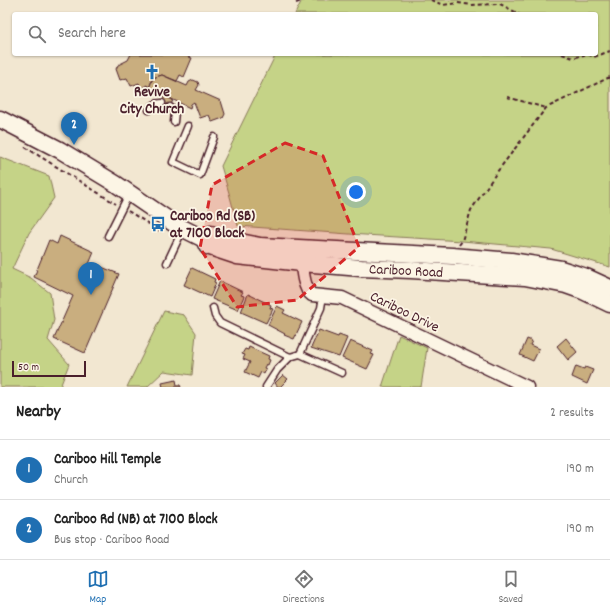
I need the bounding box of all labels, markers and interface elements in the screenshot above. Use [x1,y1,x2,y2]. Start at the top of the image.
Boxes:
search box [12,12,598,56]
icon: search [26,23,48,45]
text: Search here [58,23,126,45]
church icon: Revive City Church [143,63,161,81]
place label: Revive City Church [120,82,184,121]
pin: 2 [61,112,87,145]
your location [346,182,366,202]
place label: Cariboo Rd (SB) at 7100 Block [170,206,255,245]
bus stop icon: Cariboo Rd (SB) at 7100 Block [149,215,167,233]
street label: Cariboo Road [369,259,444,285]
pin: 1 [78,262,104,295]
street label: Cariboo Drive [366,286,443,339]
scale bar [12,359,86,378]
text: 50 m [18,360,39,376]
text: Nearby [16,401,60,425]
text: 2 results [550,404,594,423]
text: Cariboo Hill Temple [54,449,161,471]
text: 1 [28,460,30,479]
text: 190 m [566,460,594,479]
text: Church [54,471,88,490]
text: Cariboo Rd (NB) at 7100 Block [54,509,218,531]
text: 2 [26,520,32,539]
text: 190 m [566,520,594,539]
text: Bus stop · Cariboo Road [54,531,169,550]
tab: Map [87,568,109,608]
tab: Directions [283,568,325,608]
tab: Saved [498,568,523,608]

